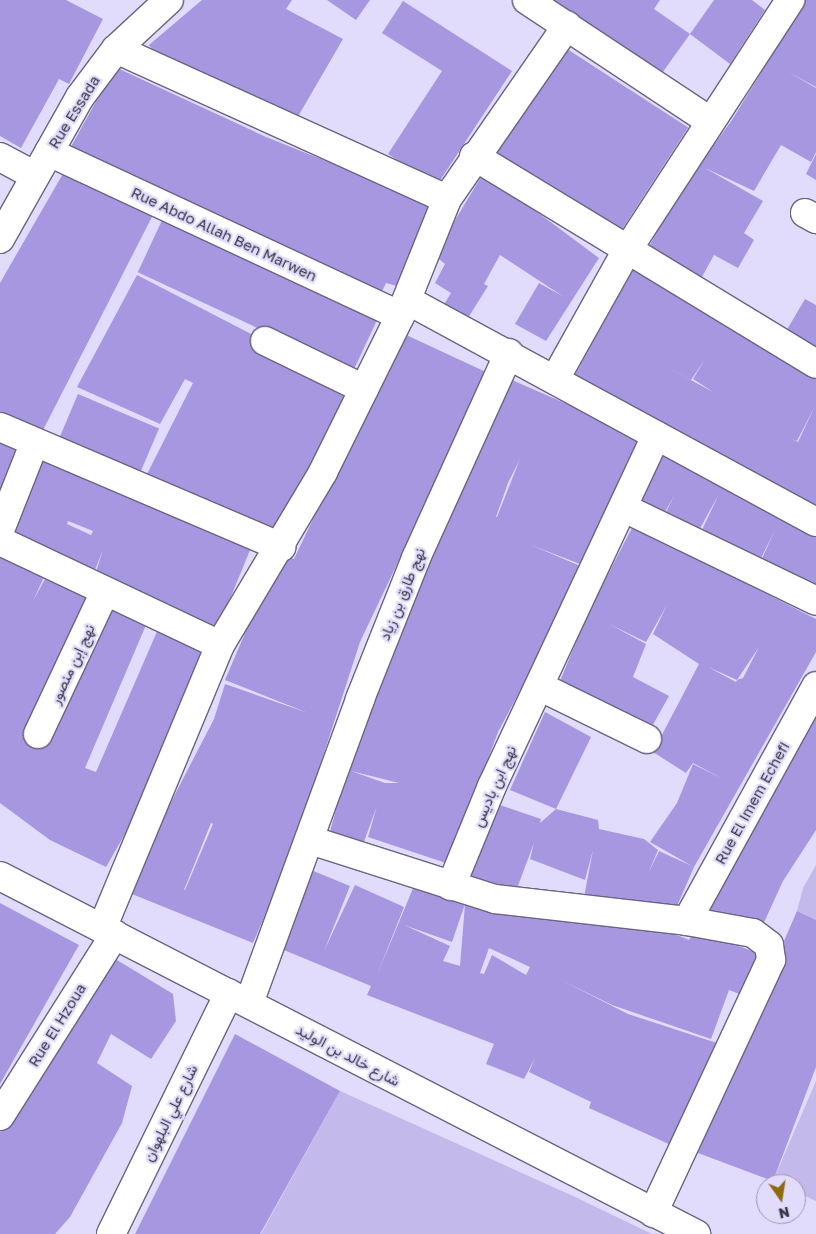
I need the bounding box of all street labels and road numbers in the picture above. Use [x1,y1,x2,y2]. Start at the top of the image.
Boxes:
street label: Rue Essada [44,72,104,152]
street label: Rue Abdo Allah Ben Marwen [128,183,320,285]
street label: نهج طارق بن زياد [375,545,429,643]
street label: نهج إبن منصور [46,621,98,707]
street label: Rue El Imem Echefi [711,739,793,867]
street label: نهج ابن باديس [468,743,520,829]
street label: Rue El Hzoua [24,980,90,1070]
street label: شارع خالد بن الوليد [293,1020,403,1090]
street label: شارع علي البلهوان [139,1062,201,1164]

